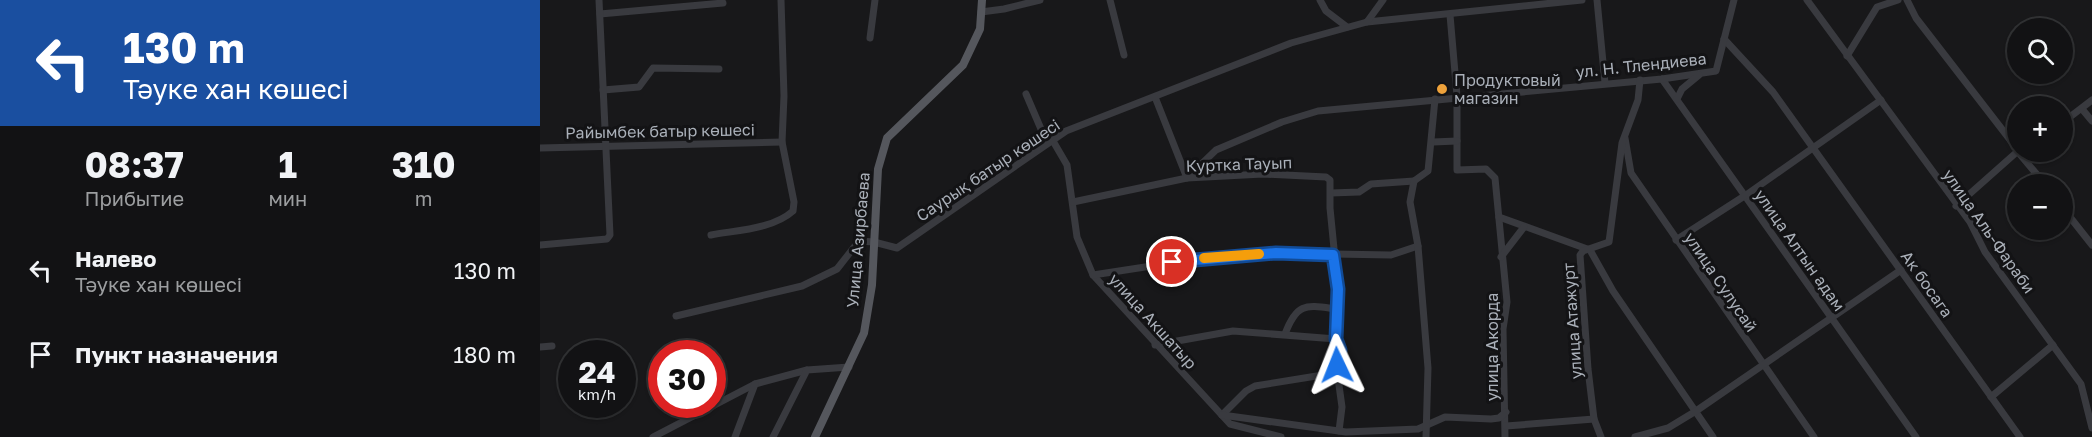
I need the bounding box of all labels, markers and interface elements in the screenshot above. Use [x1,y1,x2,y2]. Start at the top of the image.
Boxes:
map controls [2007,18,2073,240]
button: search [2007,18,2073,84]
text: 130 m [123,22,245,72]
icon: left [24,24,102,102]
street label: ул. Н. Тлендиева [1575,48,1707,82]
place label: Продуктовый магазин [1454,70,1561,108]
text: Тәуке хан көшесі [123,73,349,105]
marker: Продуктовый магазин [1435,82,1449,96]
button: + [2007,96,2073,162]
street label: Саурық батыр көшесі [912,114,1064,226]
street label: Райымбек батыр көшесі [565,119,755,143]
text: 08:37 [84,143,184,186]
text: 1 [279,143,297,186]
text: 310 [392,143,456,186]
street label: Куртка Тауып [1185,152,1293,176]
street label: улица Аль-Фараби [1939,165,2039,297]
street label: Улица Азирбаева [842,171,874,309]
button: − [2007,174,2073,240]
street label: улица Алтын адам [1751,185,1849,315]
text: Прибытие [84,186,184,210]
text: мин [268,186,307,210]
text: m [415,186,432,210]
street label: улица Сулусай [1680,228,1762,336]
pin [1146,236,1197,287]
text: Налево [75,245,157,272]
icon: arrive [1155,245,1188,278]
street label: Ак босага [1897,247,1957,321]
icon: left [24,254,57,287]
text: 130 m [454,257,516,284]
street label: улица Атажурт [1558,262,1586,380]
street label: улица Акшатыр [1105,269,1201,373]
text: Тәуке хан көшесі [75,272,242,296]
street label: улица Акорда [1482,293,1502,401]
position arrow [1305,333,1369,397]
icon: arrive [24,338,57,371]
speed limit sign: 30 [648,340,726,418]
text: Пункт назначения [75,341,278,368]
text: 180 m [453,341,516,368]
text: 24 [578,354,616,390]
text: km/h [578,385,616,403]

